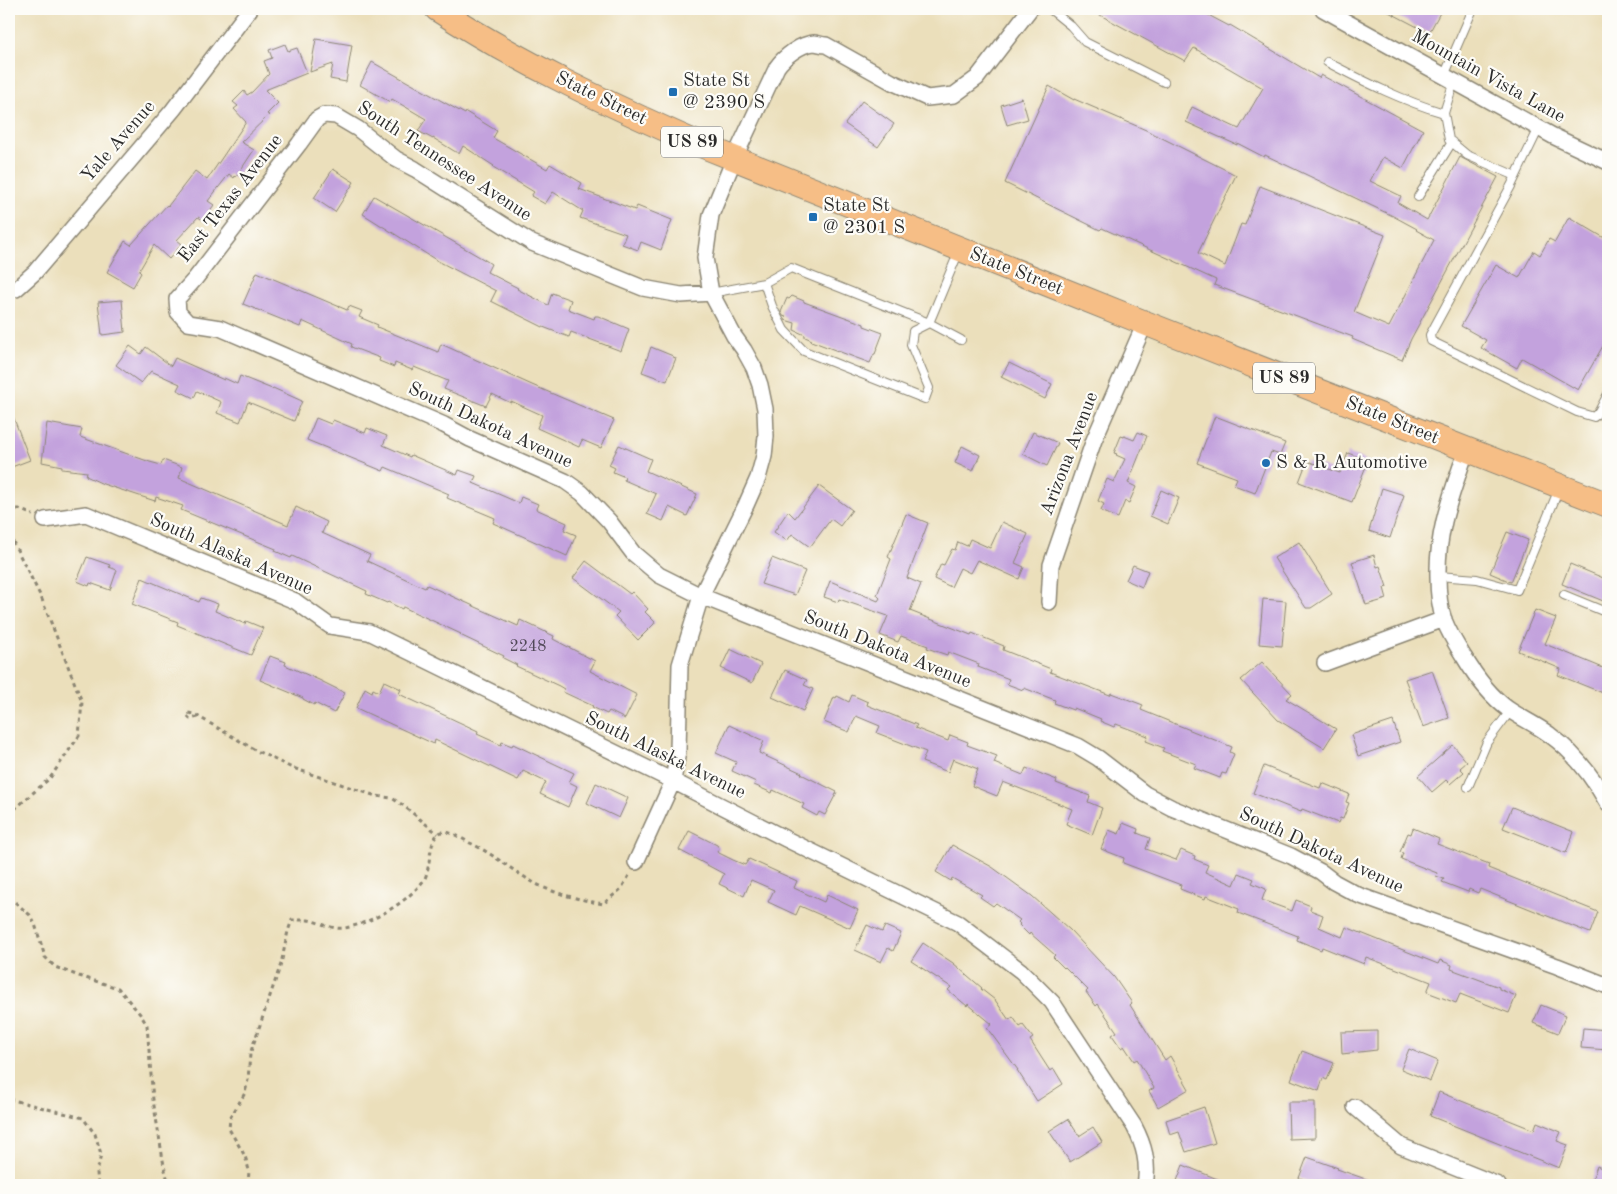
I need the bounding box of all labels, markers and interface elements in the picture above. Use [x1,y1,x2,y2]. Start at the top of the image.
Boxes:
street label: Mountain Vista Lane [1408,27,1568,127]
street label: State Street [552,69,650,129]
place label: State St @ 2390 S [683,72,765,113]
marker: State St @ 2390 S [667,86,679,98]
street label: Yale Avenue [79,97,159,187]
street label: South Tennessee Avenue [353,99,535,225]
road number: US 89 [661,126,723,158]
street label: East Texas Avenue [175,131,287,267]
place label: State St @ 2301 S [823,197,905,238]
marker: State St @ 2301 S [807,211,819,223]
street label: State Street [967,245,1065,299]
road number: US 89 [1253,362,1315,393]
street label: South Dakota Avenue [405,380,575,472]
street label: Arizona Avenue [1038,390,1102,518]
street label: State Street [1343,394,1441,448]
place label: S & R Automotive [1276,454,1427,473]
marker: S & R Automotive [1260,457,1272,469]
street label: South Alaska Avenue [147,511,315,599]
street label: South Dakota Avenue [801,608,973,692]
house number: 2248 [509,639,547,655]
street label: South Alaska Avenue [582,709,748,803]
street label: South Dakota Avenue [1236,805,1406,897]

